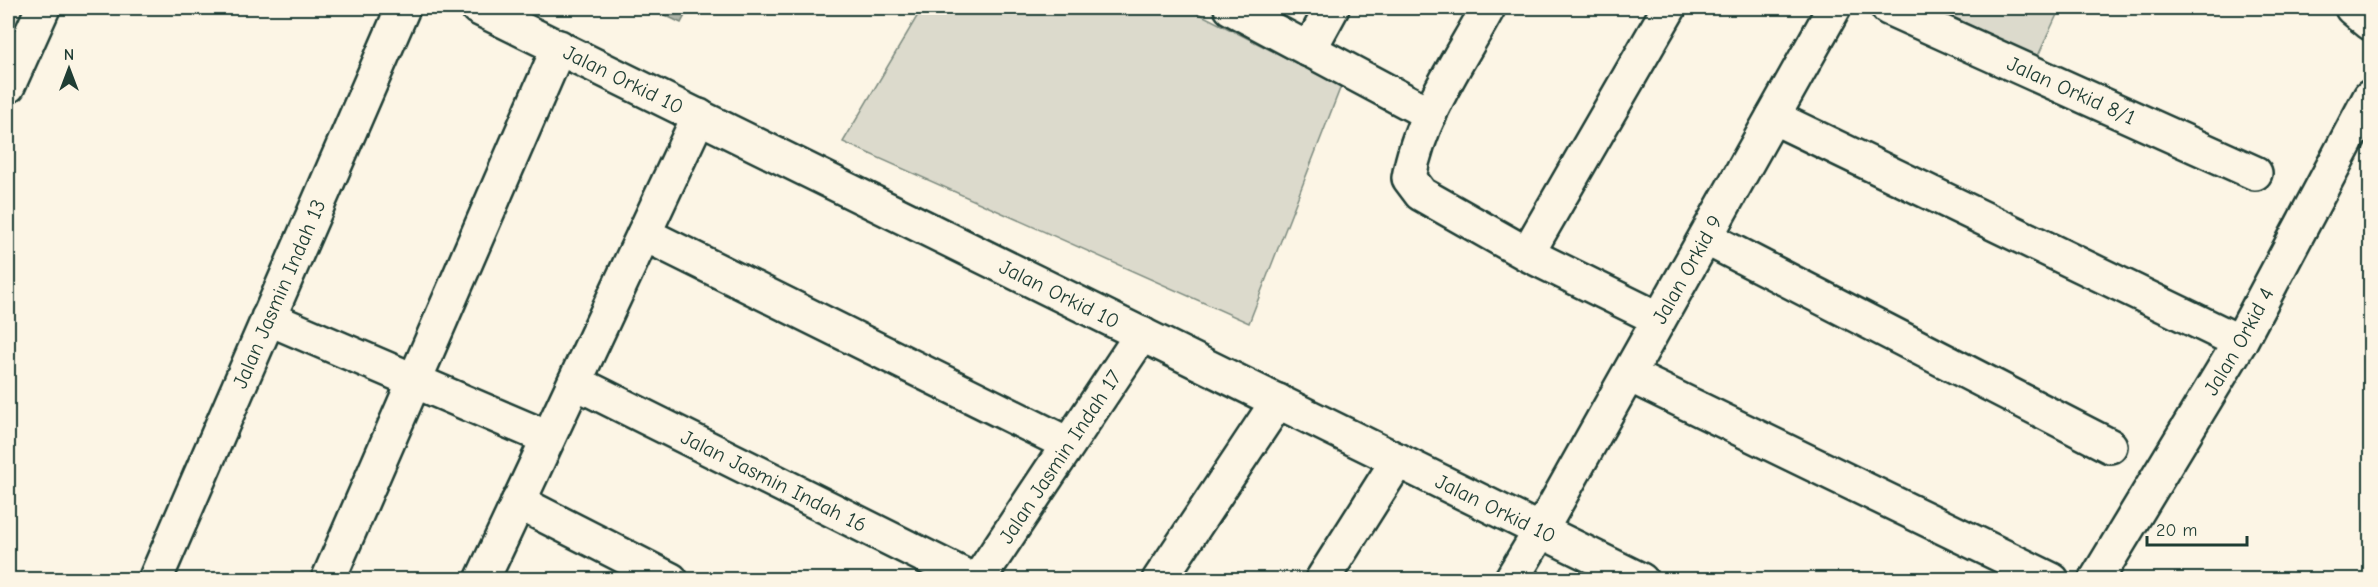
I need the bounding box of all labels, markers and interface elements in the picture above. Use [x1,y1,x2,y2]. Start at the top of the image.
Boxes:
north arrow [39,39,99,99]
street label: Jalan Orkid 10 [559,40,687,119]
text: N [64,46,74,64]
street label: Jalan Orkid 8/1 [2004,51,2139,130]
street label: Jalan Jasmin Indah 13 [228,196,331,392]
street label: Jalan Orkid 9 [1647,211,1727,328]
street label: Jalan Orkid 10 [996,254,1123,334]
street label: Jalan Orkid 4 [2199,284,2279,400]
street label: Jalan Jasmin Indah 17 [994,366,1126,548]
street label: Jalan Jasmin Indah 16 [677,425,871,537]
street label: Jalan Orkid 10 [1432,469,1559,548]
scale bar [2147,509,2248,547]
text: 20 m [2156,520,2197,541]

